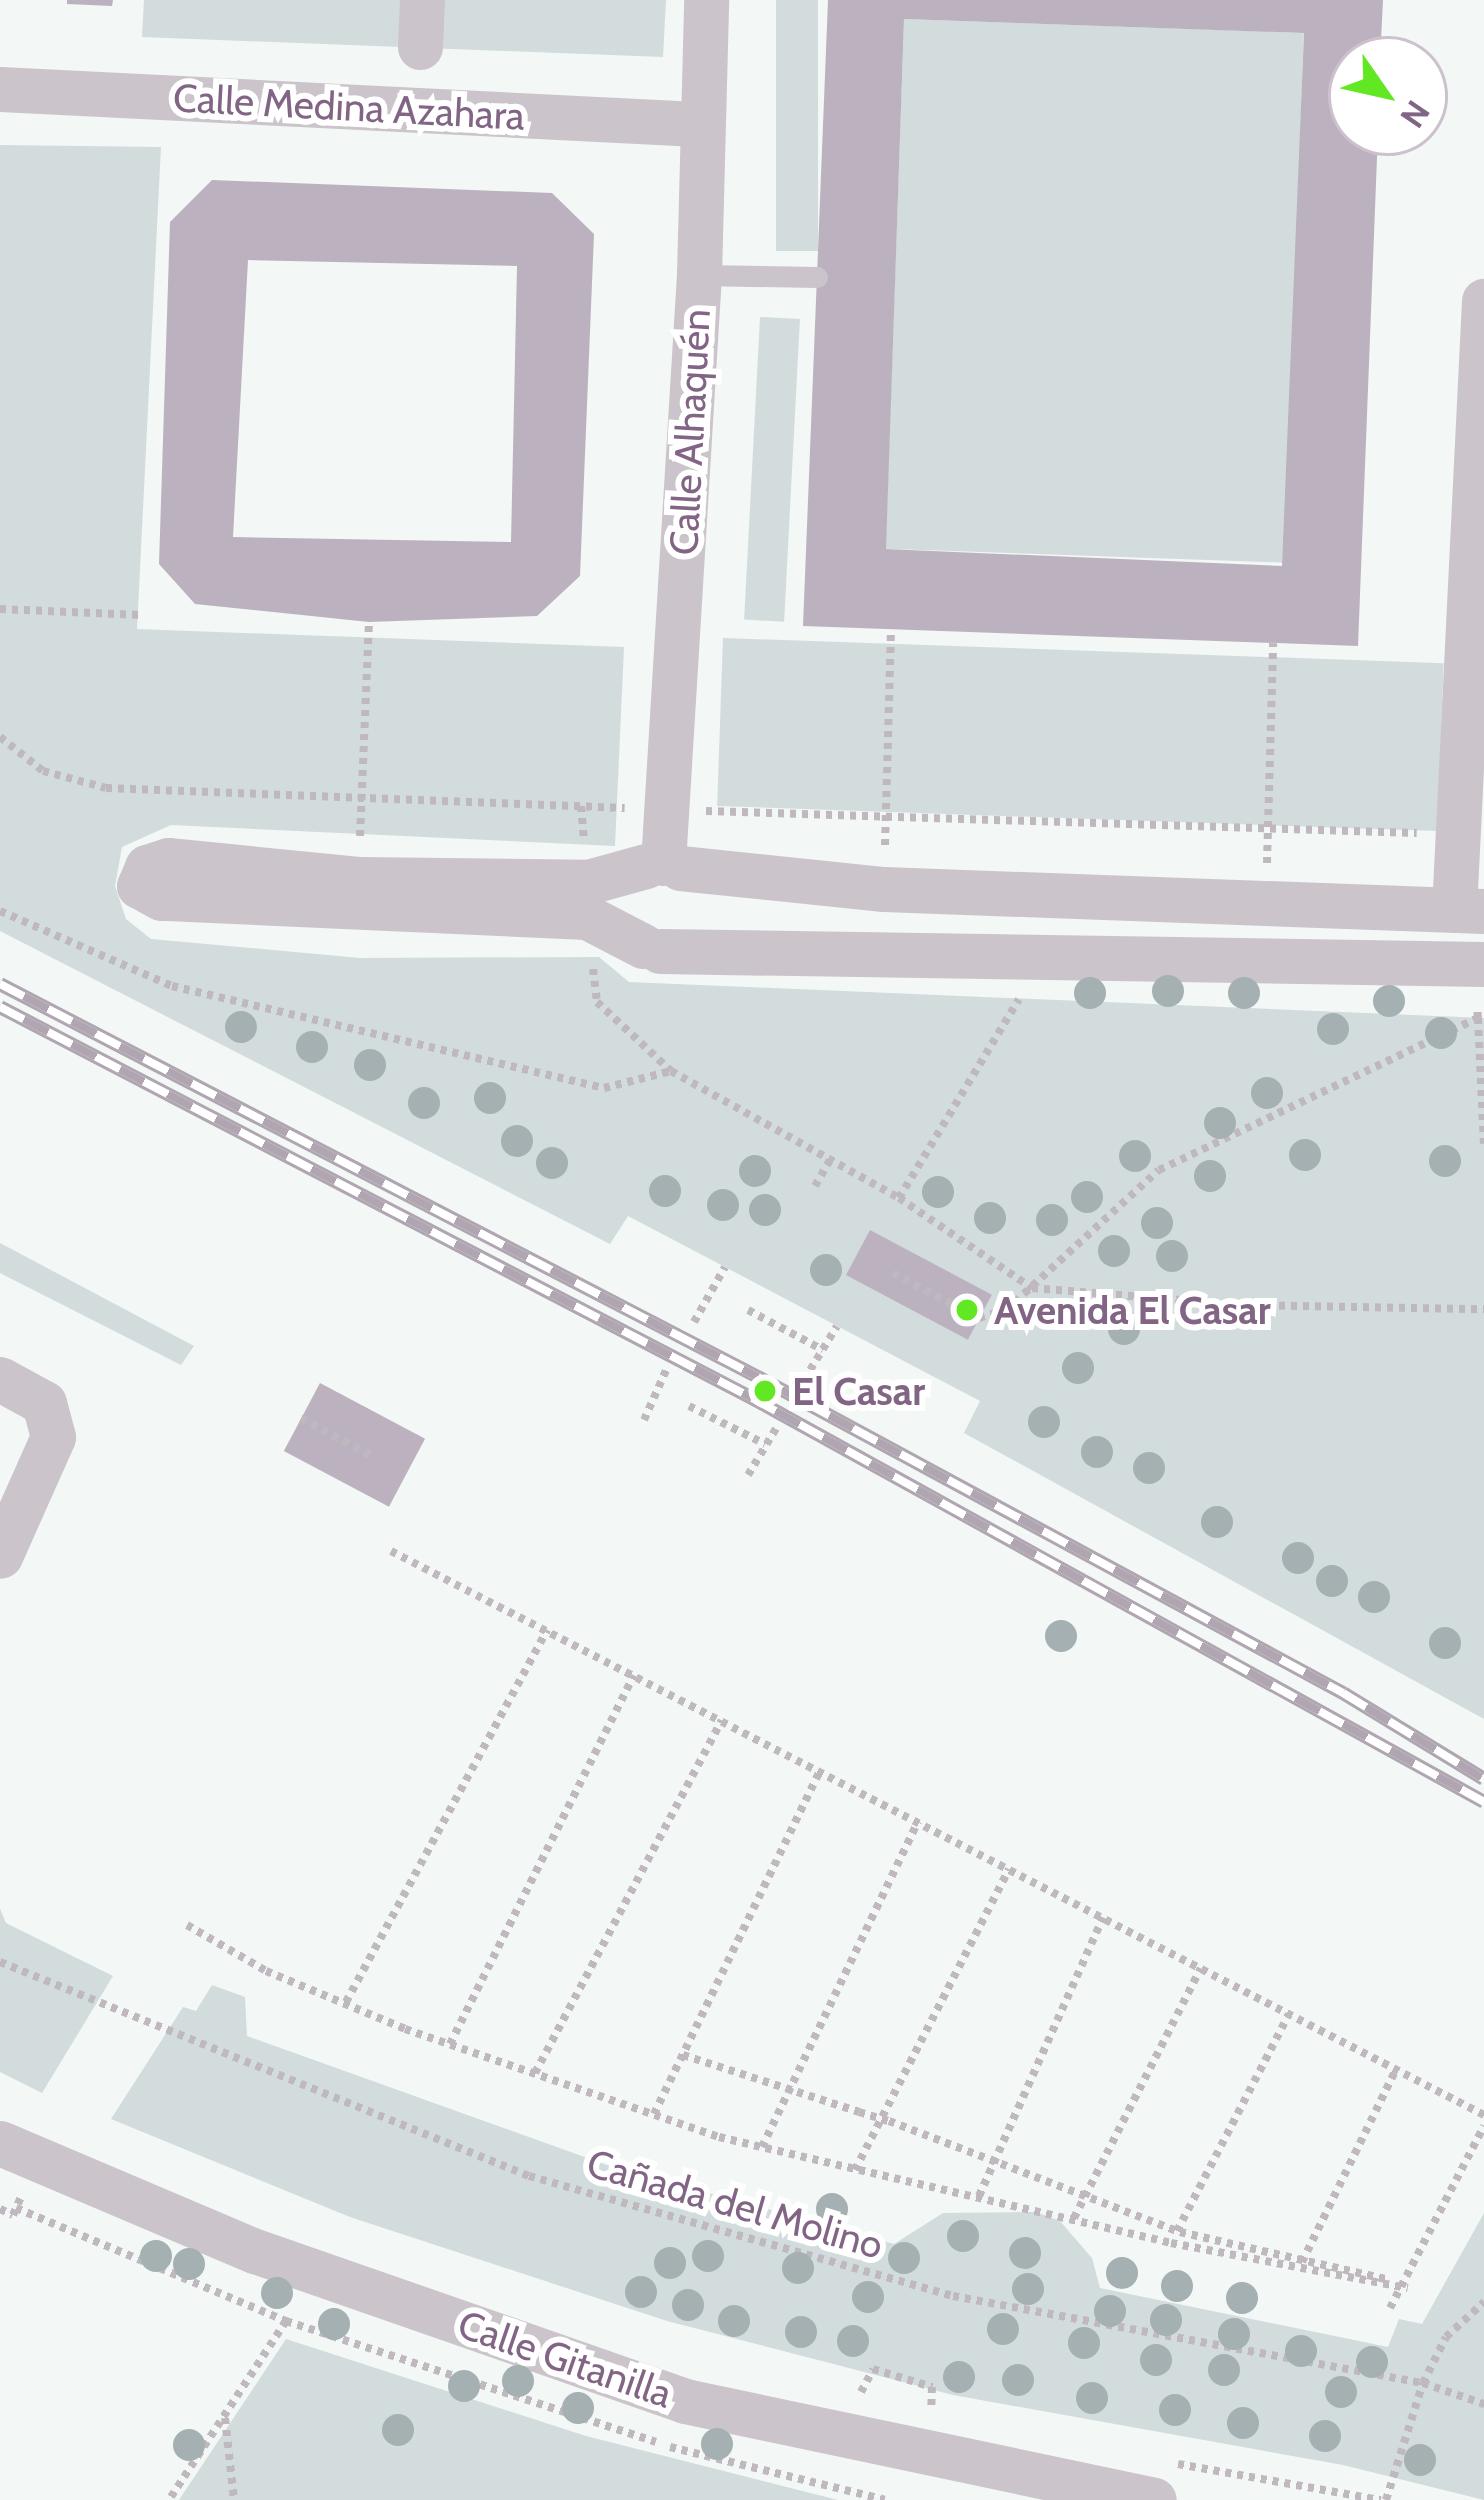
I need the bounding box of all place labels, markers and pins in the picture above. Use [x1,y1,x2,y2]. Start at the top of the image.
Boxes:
place label: Avenida El Casar [994,1287,1271,1333]
marker: Avenida El Casar [951,1294,983,1326]
place label: El Casar [792,1368,925,1414]
marker: El Casar [749,1375,781,1407]

